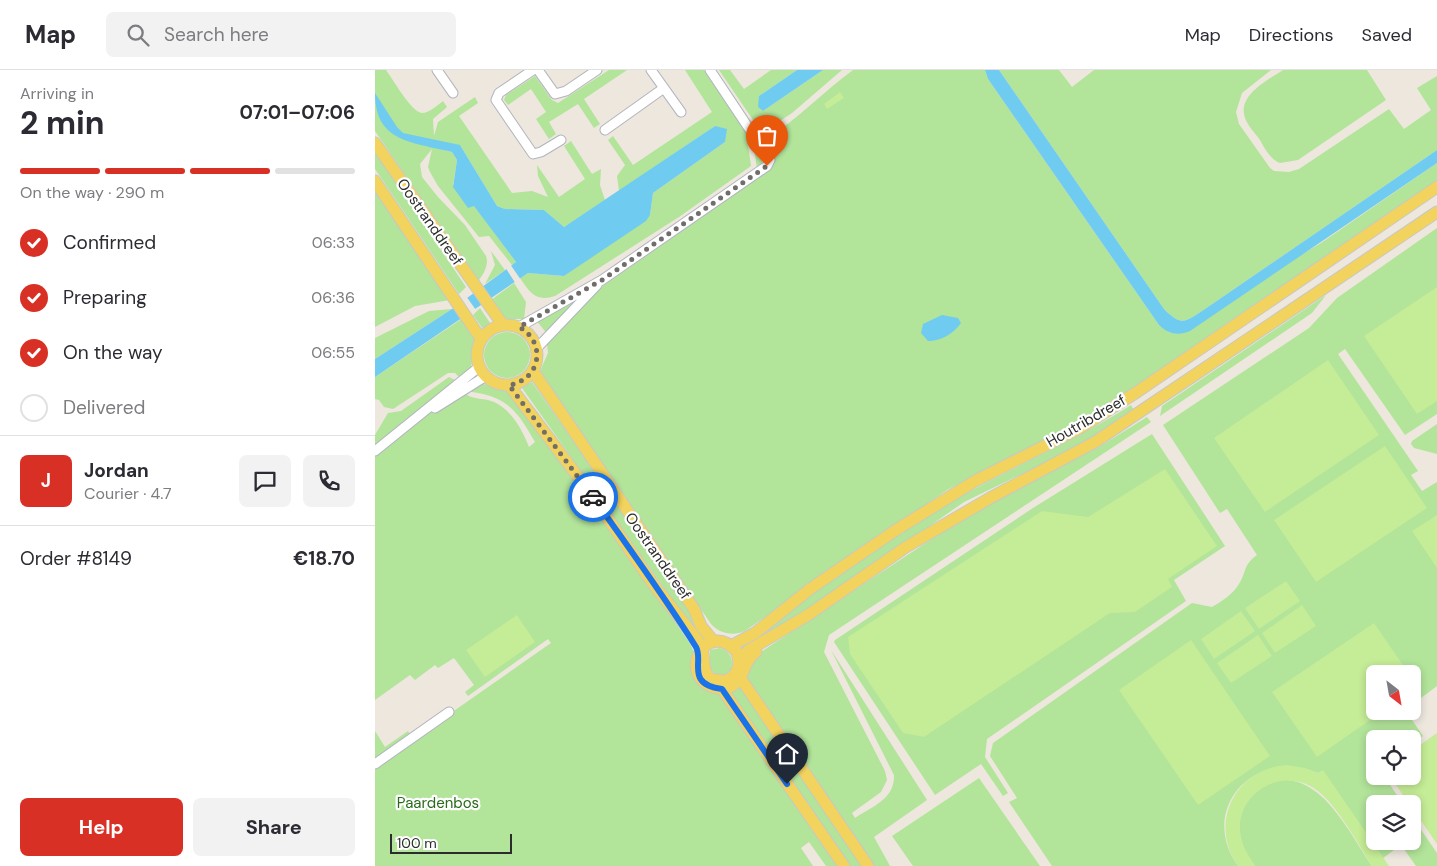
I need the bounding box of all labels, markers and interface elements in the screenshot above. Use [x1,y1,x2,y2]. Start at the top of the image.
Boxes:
search box [106,12,456,57]
text: Map [25,19,76,50]
icon: search [124,21,152,49]
text: Search here [164,22,269,47]
text: Map [1185,23,1221,47]
text: Directions [1249,23,1334,47]
text: Saved [1362,23,1412,47]
text: Arriving in [20,83,94,104]
text: 07:01–07:06 [239,100,355,125]
text: 2 min [20,102,105,144]
pin [746,115,788,166]
icon: bag [753,122,781,150]
street label: Oostranddreef [393,174,467,270]
text: On the way · 290 m [20,182,164,203]
icon: check [20,229,48,257]
text: Confirmed [63,230,156,255]
text: 06:33 [312,232,355,253]
icon: check [20,284,48,312]
text: Preparing [63,285,147,310]
text: 06:36 [311,287,355,308]
icon: check [20,339,48,367]
text: On the way [63,340,163,365]
text: 06:55 [311,342,355,363]
street label: Houtribdreef [1042,390,1130,452]
text: Delivered [63,395,145,420]
button: chat [239,455,291,507]
button: phone [303,455,355,507]
text: Jordan [84,458,149,483]
text: J [41,468,51,493]
courier [568,472,618,522]
text: Courier · 4.7 [84,483,172,504]
icon: car [579,483,607,511]
street label: Oostranddreef [621,508,695,604]
text: Order #8149 [20,546,132,571]
text: €18.70 [293,546,355,571]
north arrow [1366,665,1421,720]
map controls [1366,665,1421,850]
button: locate [1366,730,1421,785]
pin [766,733,808,784]
icon: home [773,740,801,768]
park label: Paardenbos [397,793,479,813]
button: layers [1366,795,1421,850]
button: Help [20,798,183,856]
button: Share [193,798,355,856]
scale bar [390,831,513,854]
text: 100 m [397,834,437,852]

